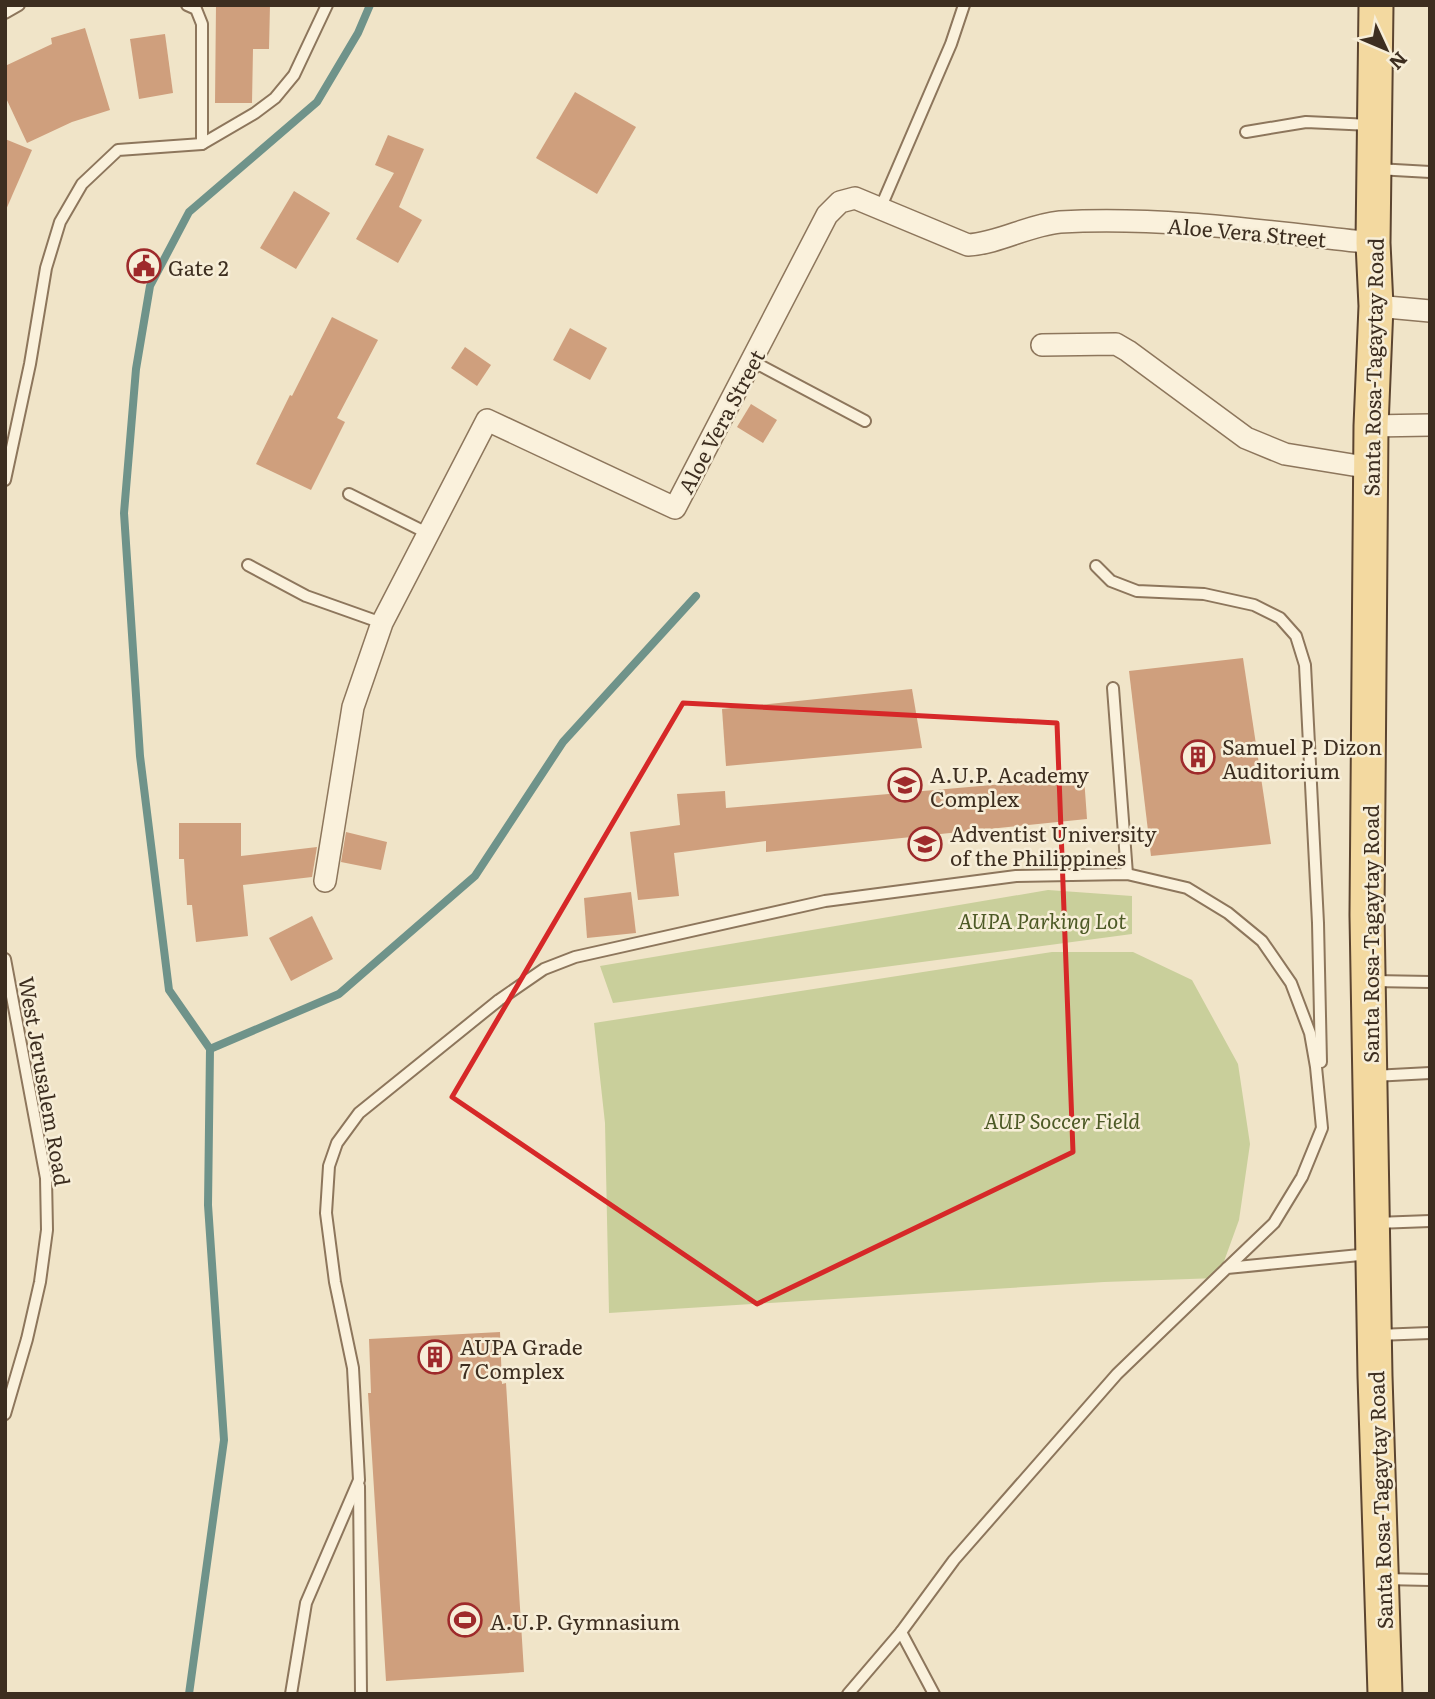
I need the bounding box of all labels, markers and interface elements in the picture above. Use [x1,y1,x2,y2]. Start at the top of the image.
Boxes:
north arrow [1351,14,1421,84]
text: N [1383,46,1415,77]
street label: Aloe Vera Street [1166,209,1328,253]
street label: Santa Rosa-Tagaytay Road [1354,237,1390,497]
public building icon: Gate 2 [125,247,163,285]
place label: Gate 2 [168,251,229,282]
street label: Aloe Vera Street [669,343,771,499]
place label: Samuel P. Dizon Auditorium [1222,730,1382,785]
building icon: Samuel P. Dizon Auditorium [1179,738,1217,776]
place label: A.U.P. Academy Complex [930,758,1090,813]
school or university icon: A.U.P. Academy Complex [886,766,924,804]
street label: Santa Rosa-Tagaytay Road [1354,805,1385,1063]
place label: Adventist University of the Philippines [950,817,1157,872]
school or university icon: Adventist University of the Philippines [906,825,944,863]
park label: AUPA Parking Lot [958,904,1127,935]
street label: West Jerusalem Road [12,974,80,1188]
park label: AUP Soccer Field [984,1104,1140,1135]
place label: AUPA Grade 7 Complex [460,1330,583,1385]
building icon: AUPA Grade 7 Complex [416,1338,454,1376]
street label: Santa Rosa-Tagaytay Road [1359,1370,1399,1630]
sports icon: A.U.P. Gymnasium [446,1601,484,1639]
place label: A.U.P. Gymnasium [490,1605,680,1636]

